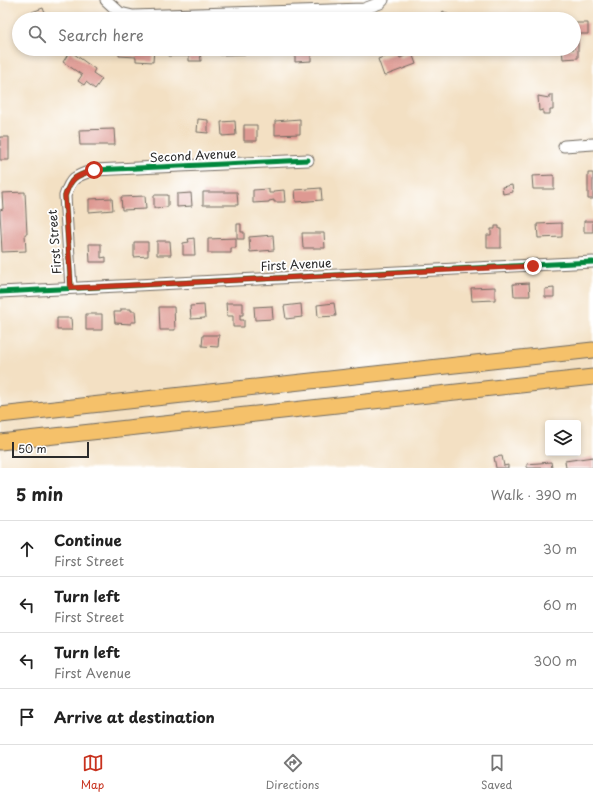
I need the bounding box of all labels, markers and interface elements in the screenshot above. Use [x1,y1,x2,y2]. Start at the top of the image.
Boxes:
search box [12,12,581,56]
icon: search [26,23,48,45]
text: Search here [58,23,144,46]
street label: Second Avenue [149,144,237,166]
route start [85,161,103,179]
street label: First Street [43,209,65,275]
street label: First Avenue [260,253,332,275]
route end [524,257,542,275]
map controls [545,420,581,456]
button: layers [545,420,581,456]
scale bar [12,440,89,459]
text: 50 m [18,440,47,457]
text: 5 min [16,481,63,507]
text: Walk · 390 m [491,485,577,504]
text: Continue [54,528,122,551]
icon: ahead [16,538,38,560]
text: 30 m [543,539,577,558]
text: First Street [54,551,124,570]
text: Turn left [54,584,120,607]
icon: left [16,594,38,616]
text: 60 m [543,595,577,614]
text: First Street [54,607,124,626]
text: Turn left [54,640,120,663]
icon: left [16,650,38,672]
text: 300 m [533,651,577,670]
text: First Avenue [54,663,131,682]
text: Arrive at destination [54,705,215,728]
icon: arrive [16,706,38,728]
tab: Map [81,752,104,793]
tab: Directions [266,752,319,793]
tab: Saved [481,752,512,793]

